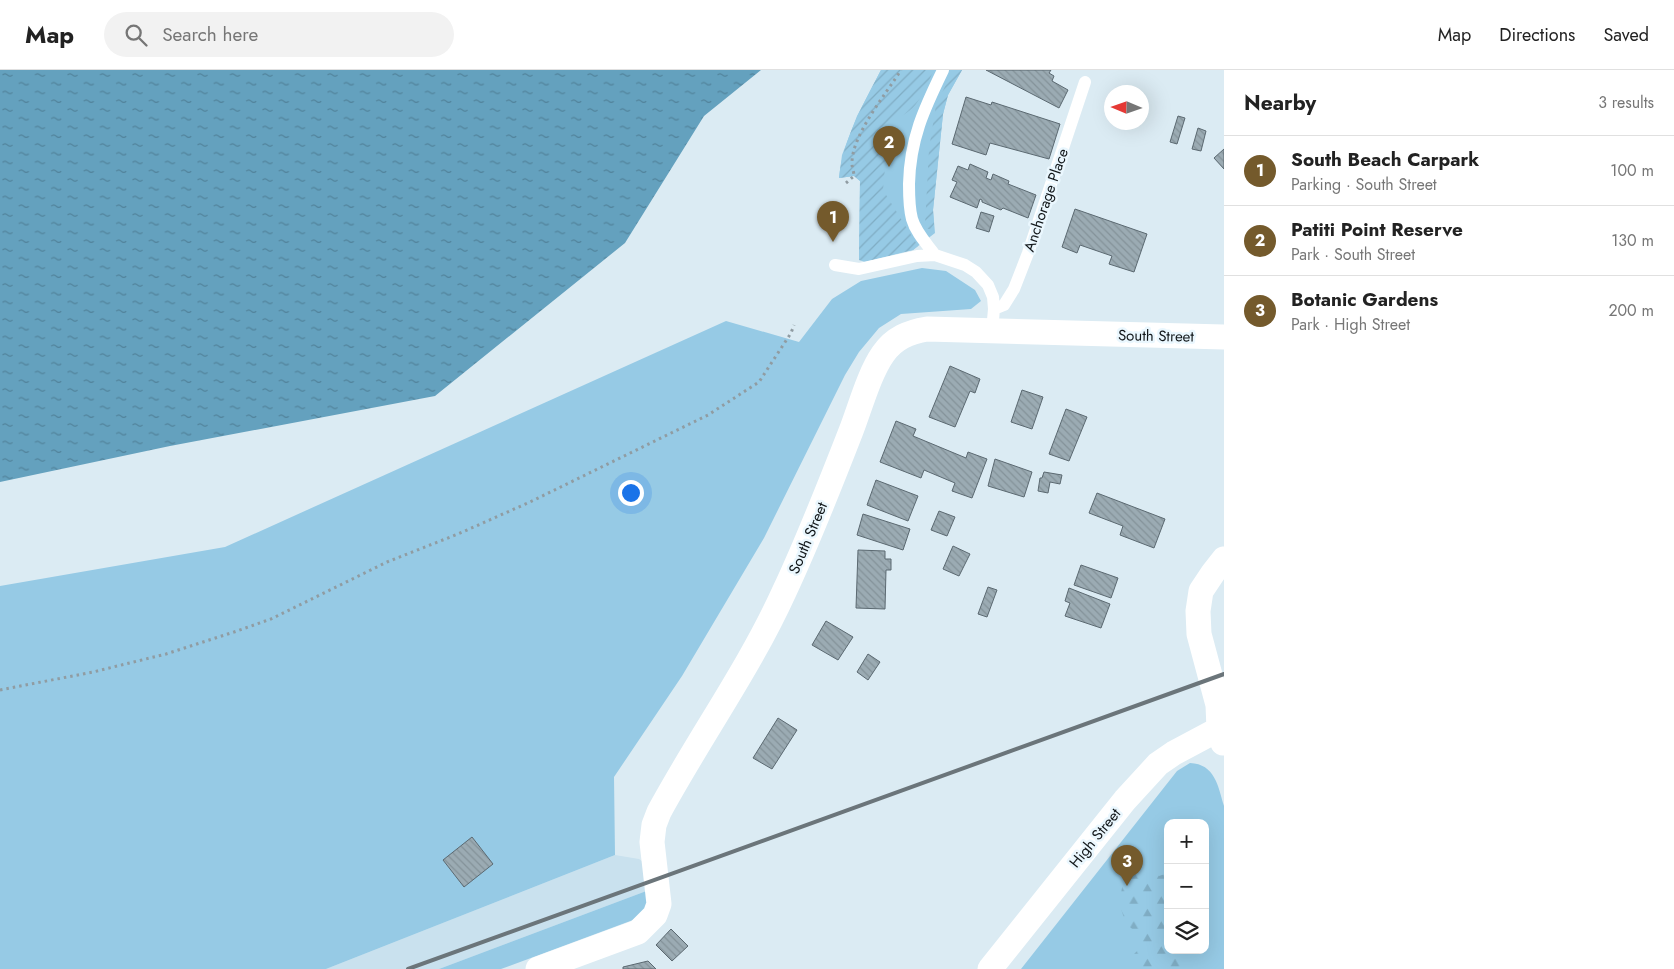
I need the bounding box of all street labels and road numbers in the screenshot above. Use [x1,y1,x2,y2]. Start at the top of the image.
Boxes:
street label: Anchorage Place [1018,145,1074,255]
street label: South Street [1118,324,1195,348]
street label: South Street [783,498,833,577]
street label: High Street [1064,803,1126,873]

